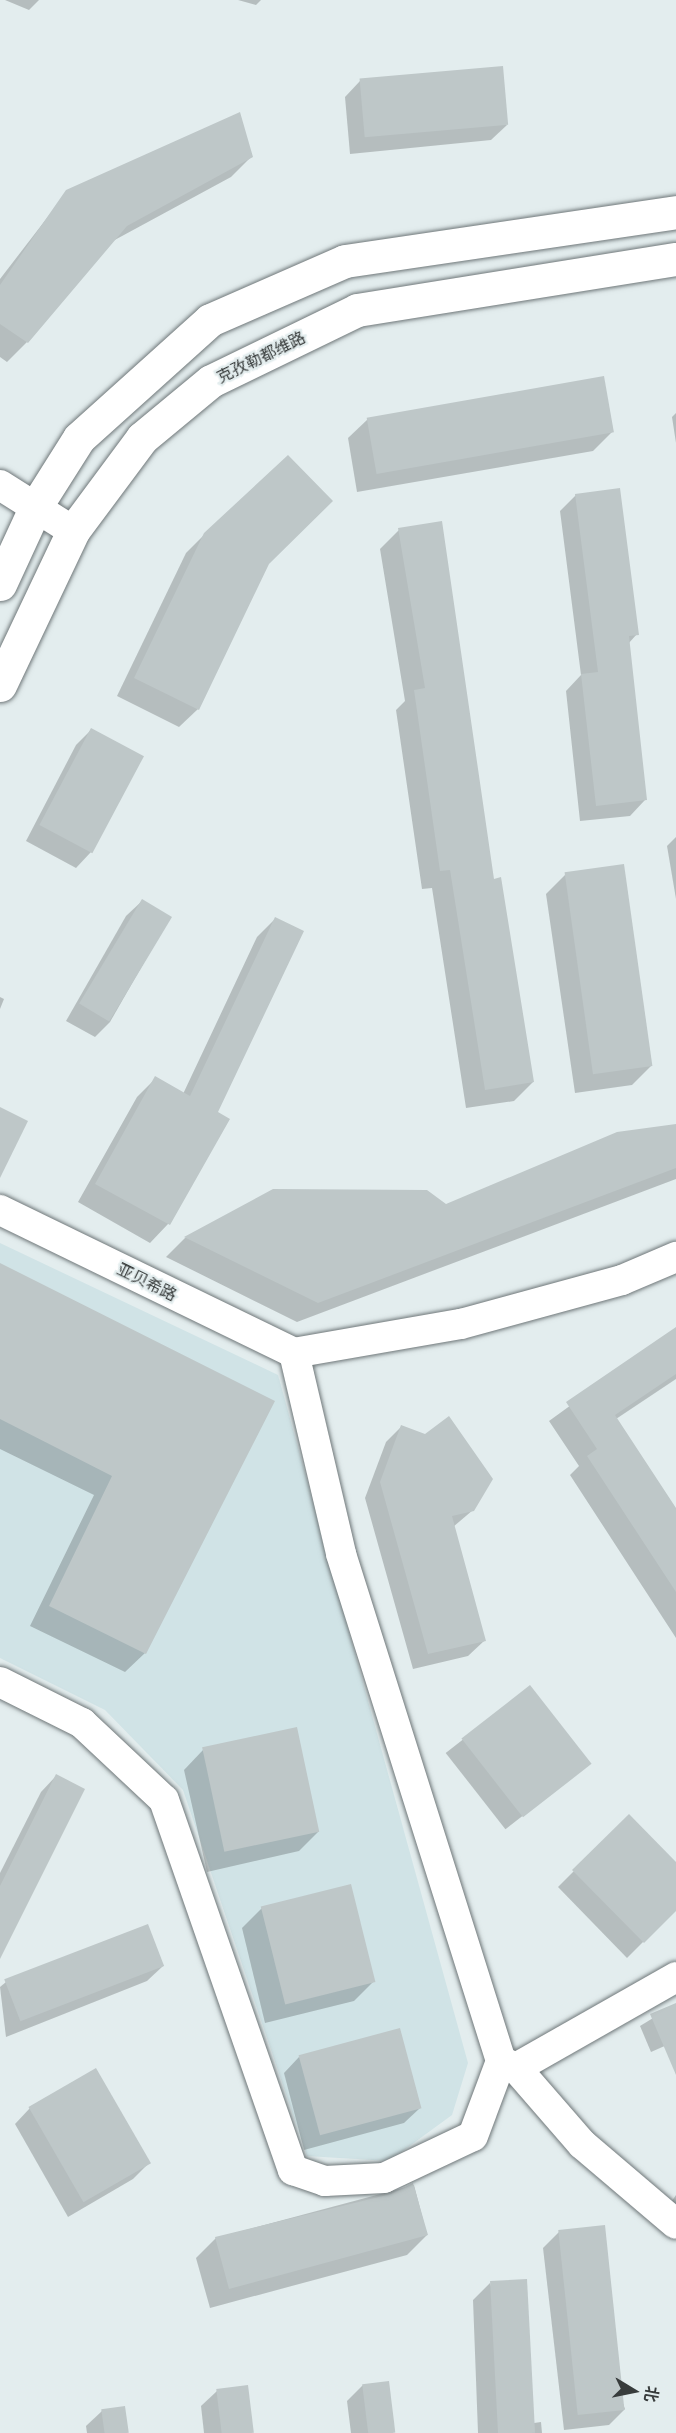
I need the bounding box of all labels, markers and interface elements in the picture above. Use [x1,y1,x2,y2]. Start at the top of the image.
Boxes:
street label: 克孜勒都维路 [214,327,308,387]
street label: 亚贝希路 [114,1259,180,1305]
north arrow [604,2361,664,2421]
text: 北 [640,2384,664,2404]

